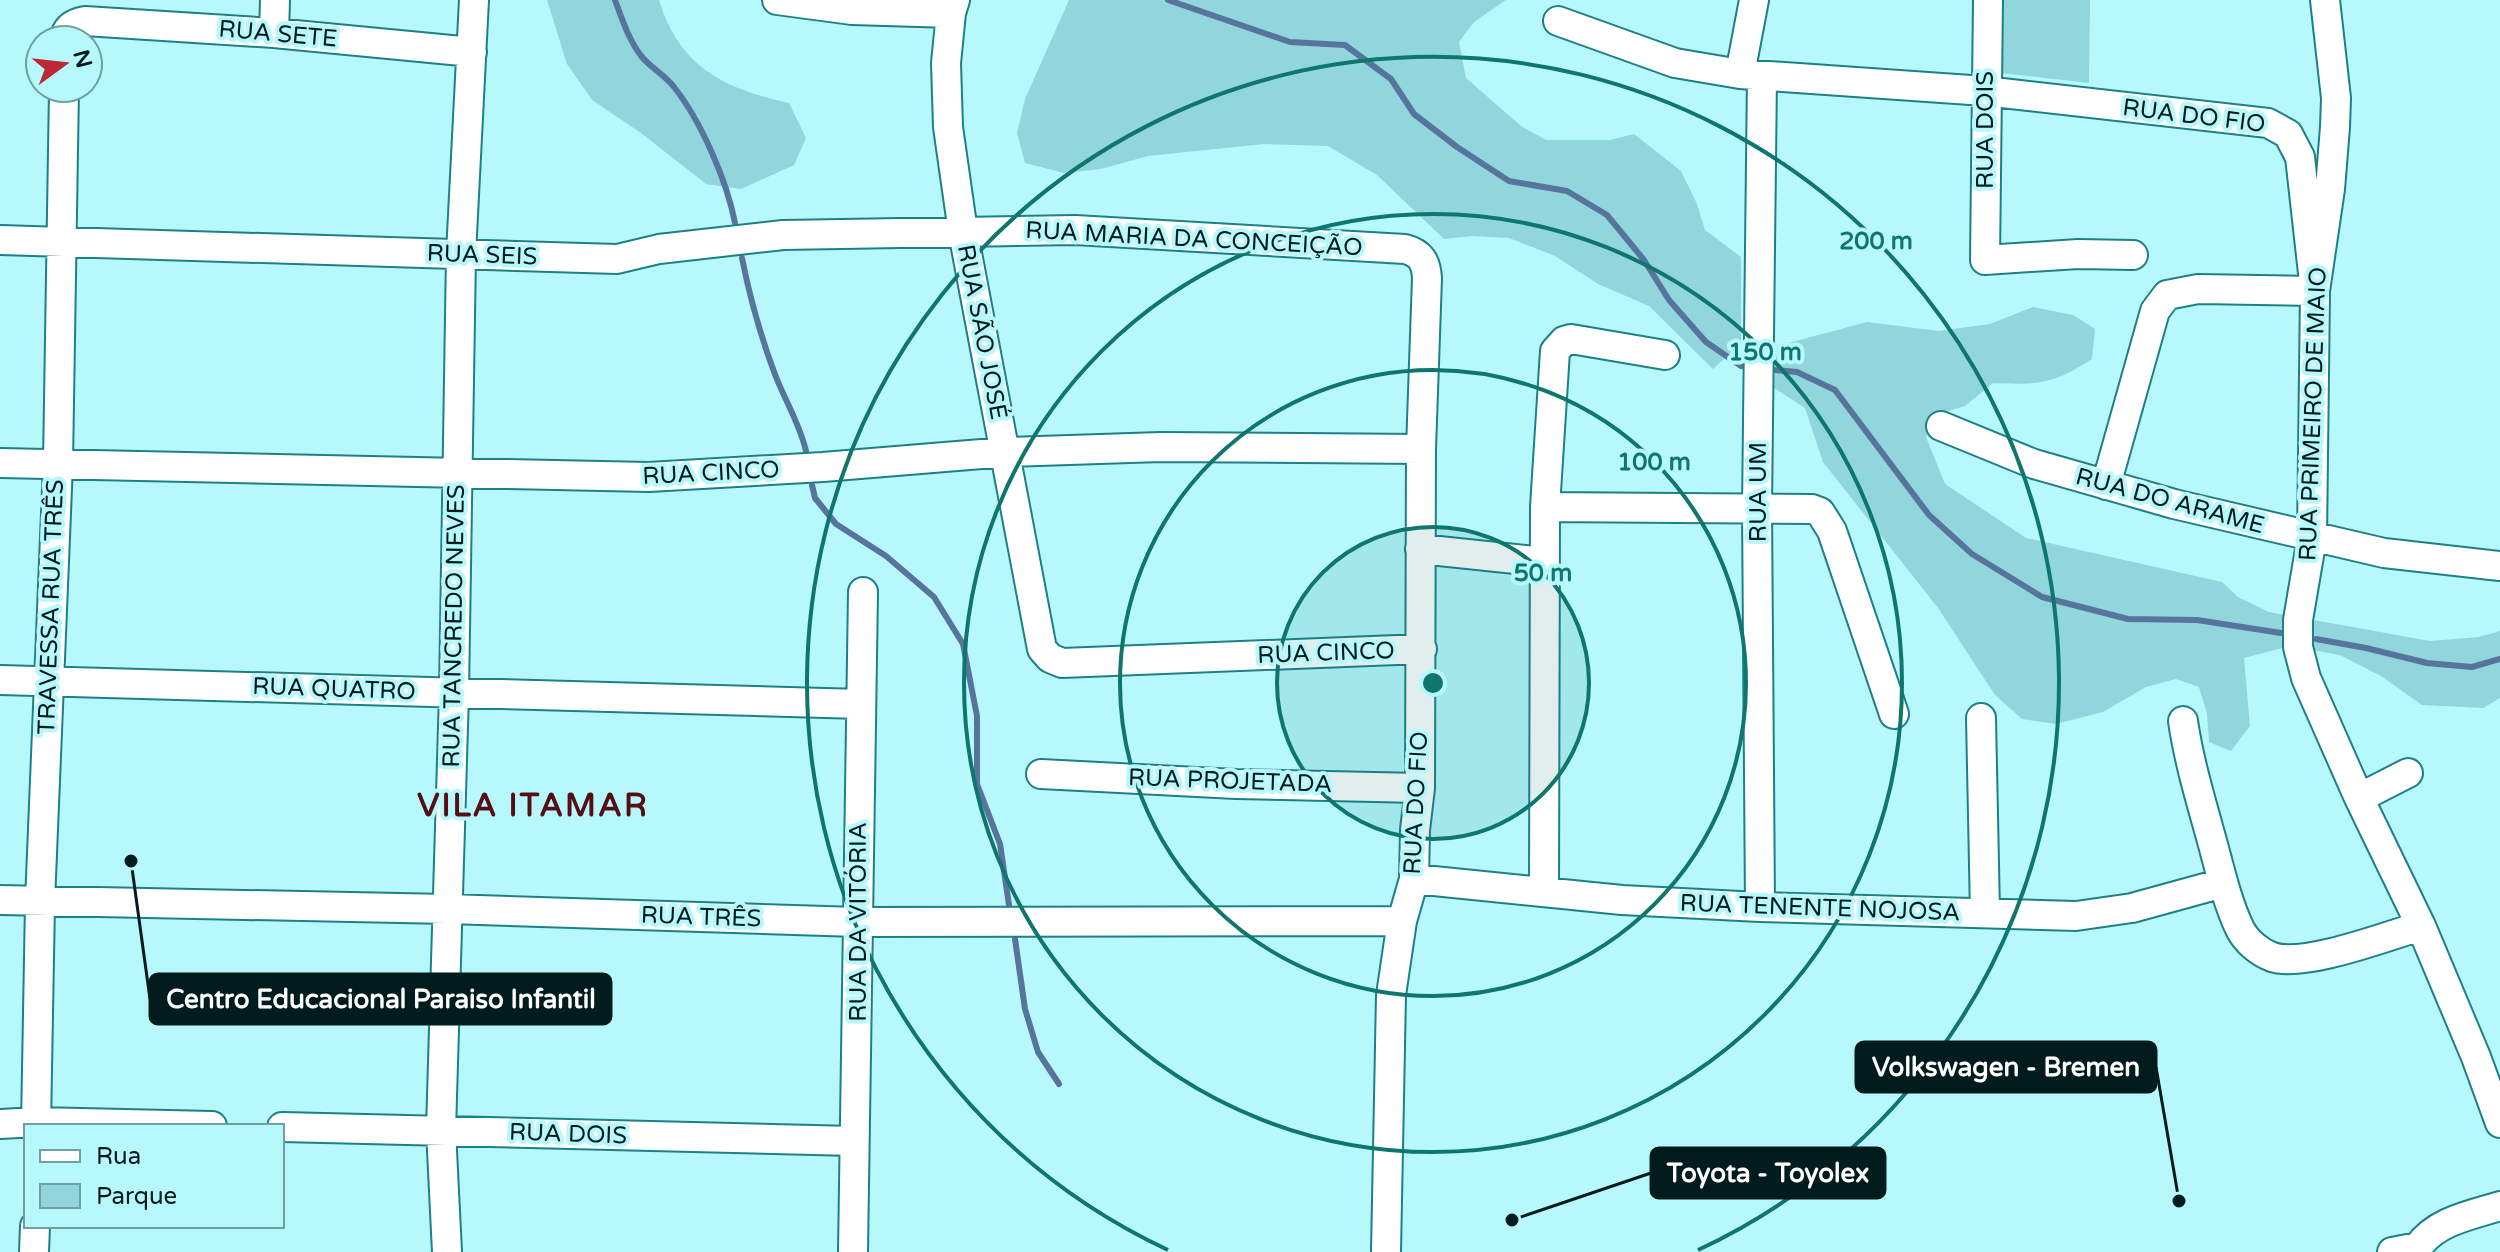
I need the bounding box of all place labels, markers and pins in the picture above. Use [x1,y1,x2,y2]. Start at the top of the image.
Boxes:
centre of rings [1419,669,1447,697]
callout: Centro Educacional Paraiso Infantil [150,974,611,1024]
callout: Volkswagen - Bremen [1856,1042,2156,1092]
callout: Toyota - Toyolex [1651,1148,1885,1198]

